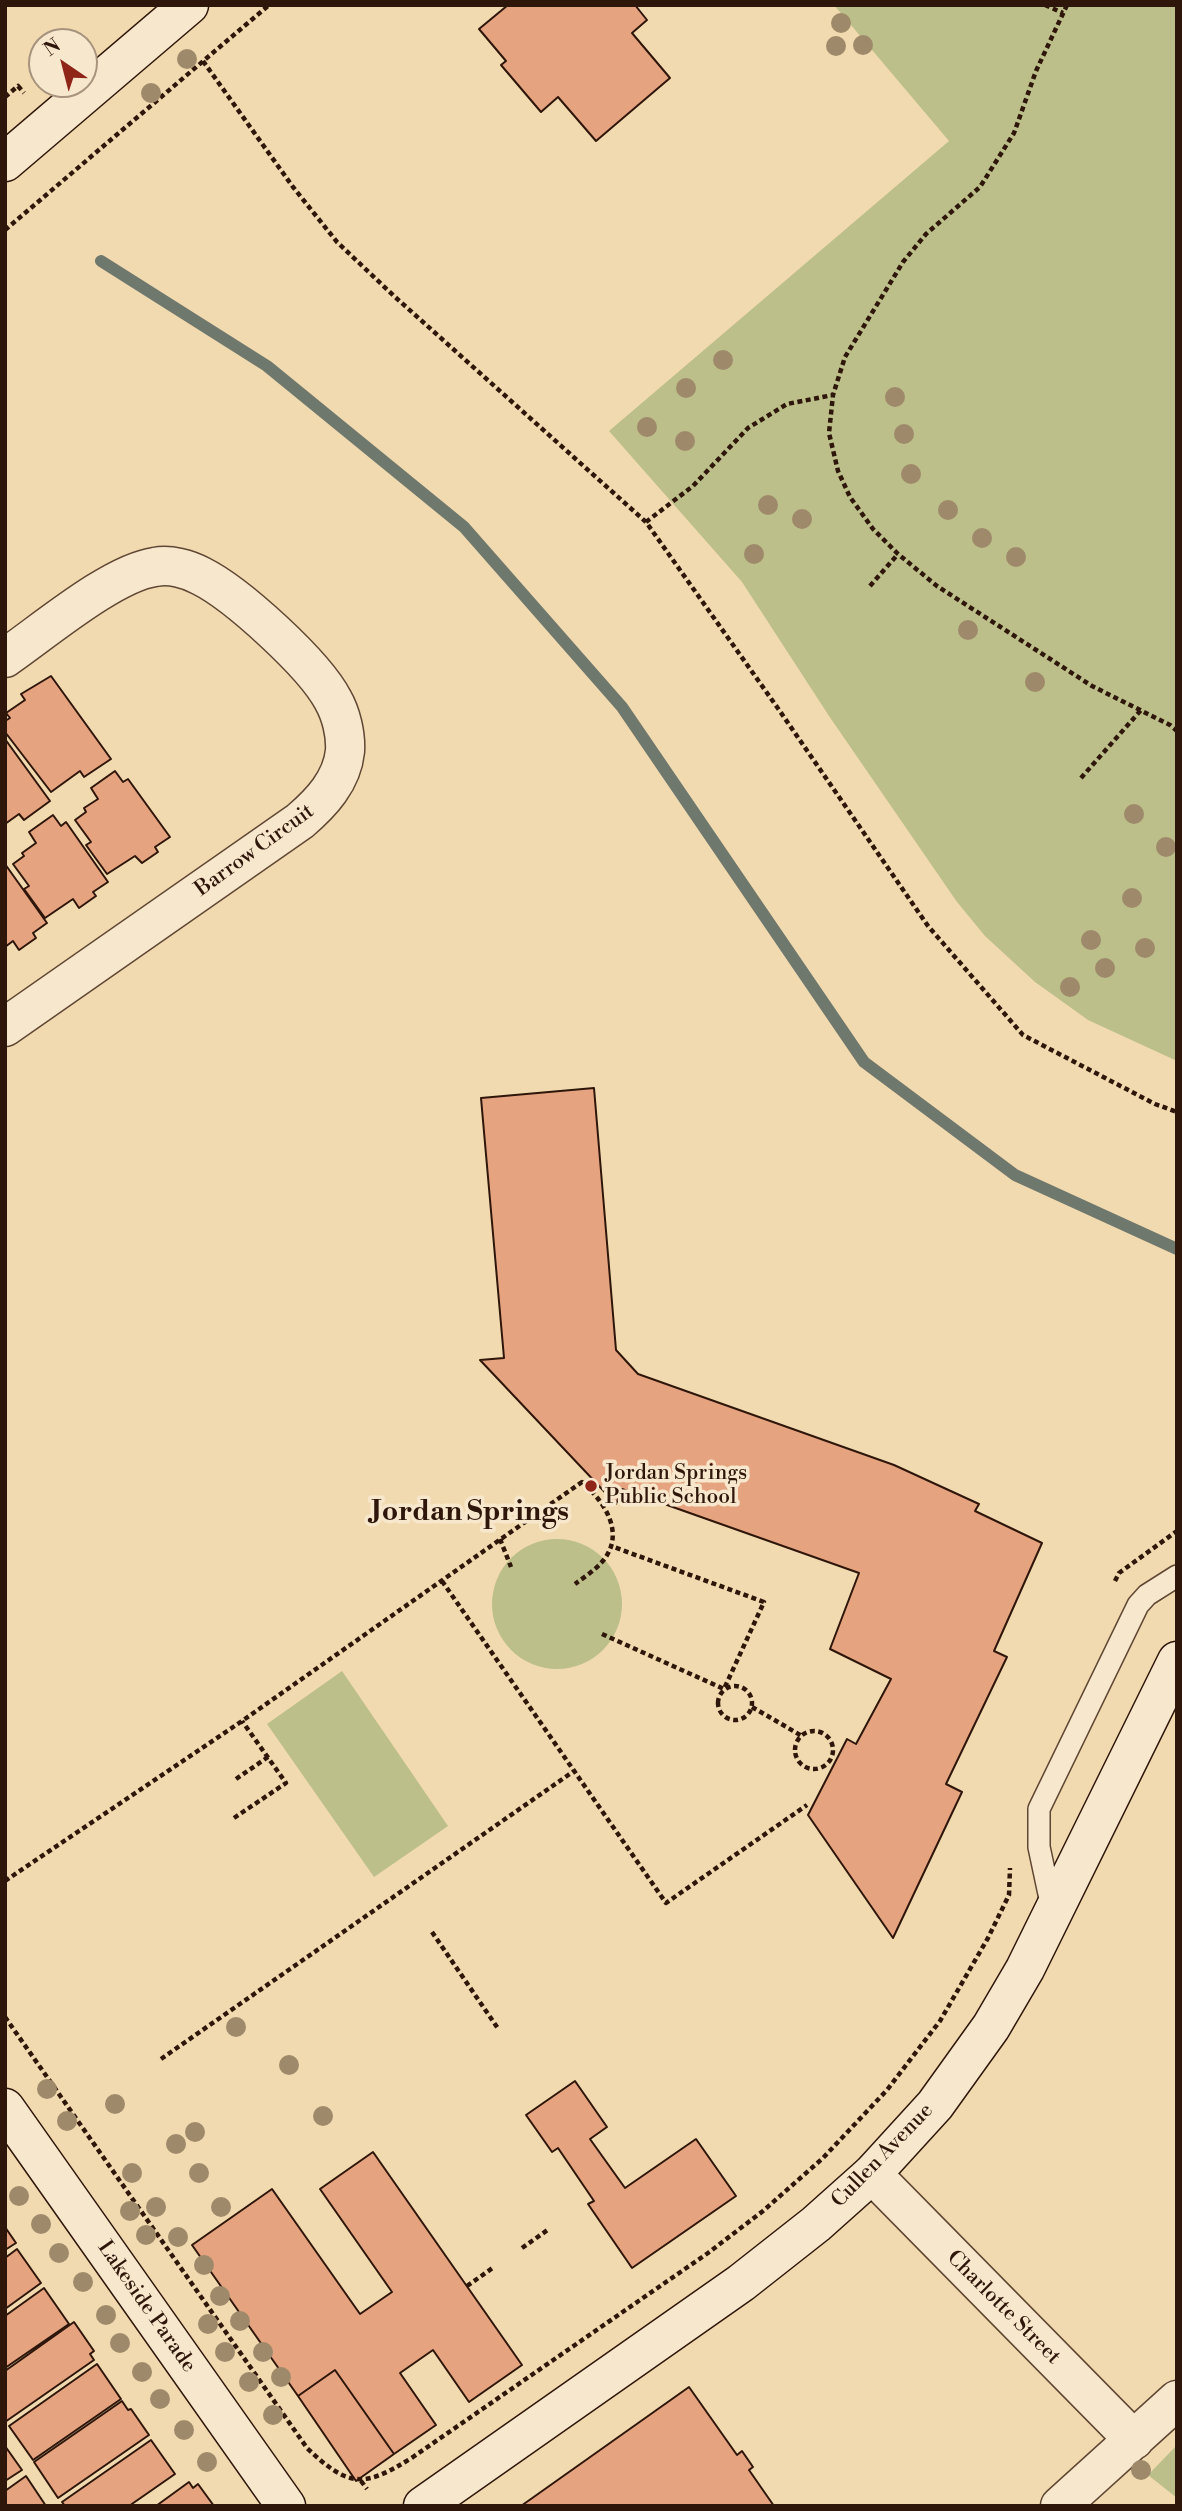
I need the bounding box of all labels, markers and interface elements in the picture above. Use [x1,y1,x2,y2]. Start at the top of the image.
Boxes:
north arrow [28,28,98,98]
text: N [39,33,65,62]
street label: Barrow Circuit [191,799,319,903]
place label: Jordan Springs Public School [605,1461,747,1511]
marker: Jordan Springs Public School [583,1478,599,1494]
district label: Jordan Springs [371,1496,569,1530]
street label: Cullen Avenue [827,2099,939,2213]
street label: Lakeside Parade [91,2236,201,2378]
street label: Charlotte Street [941,2246,1065,2370]

